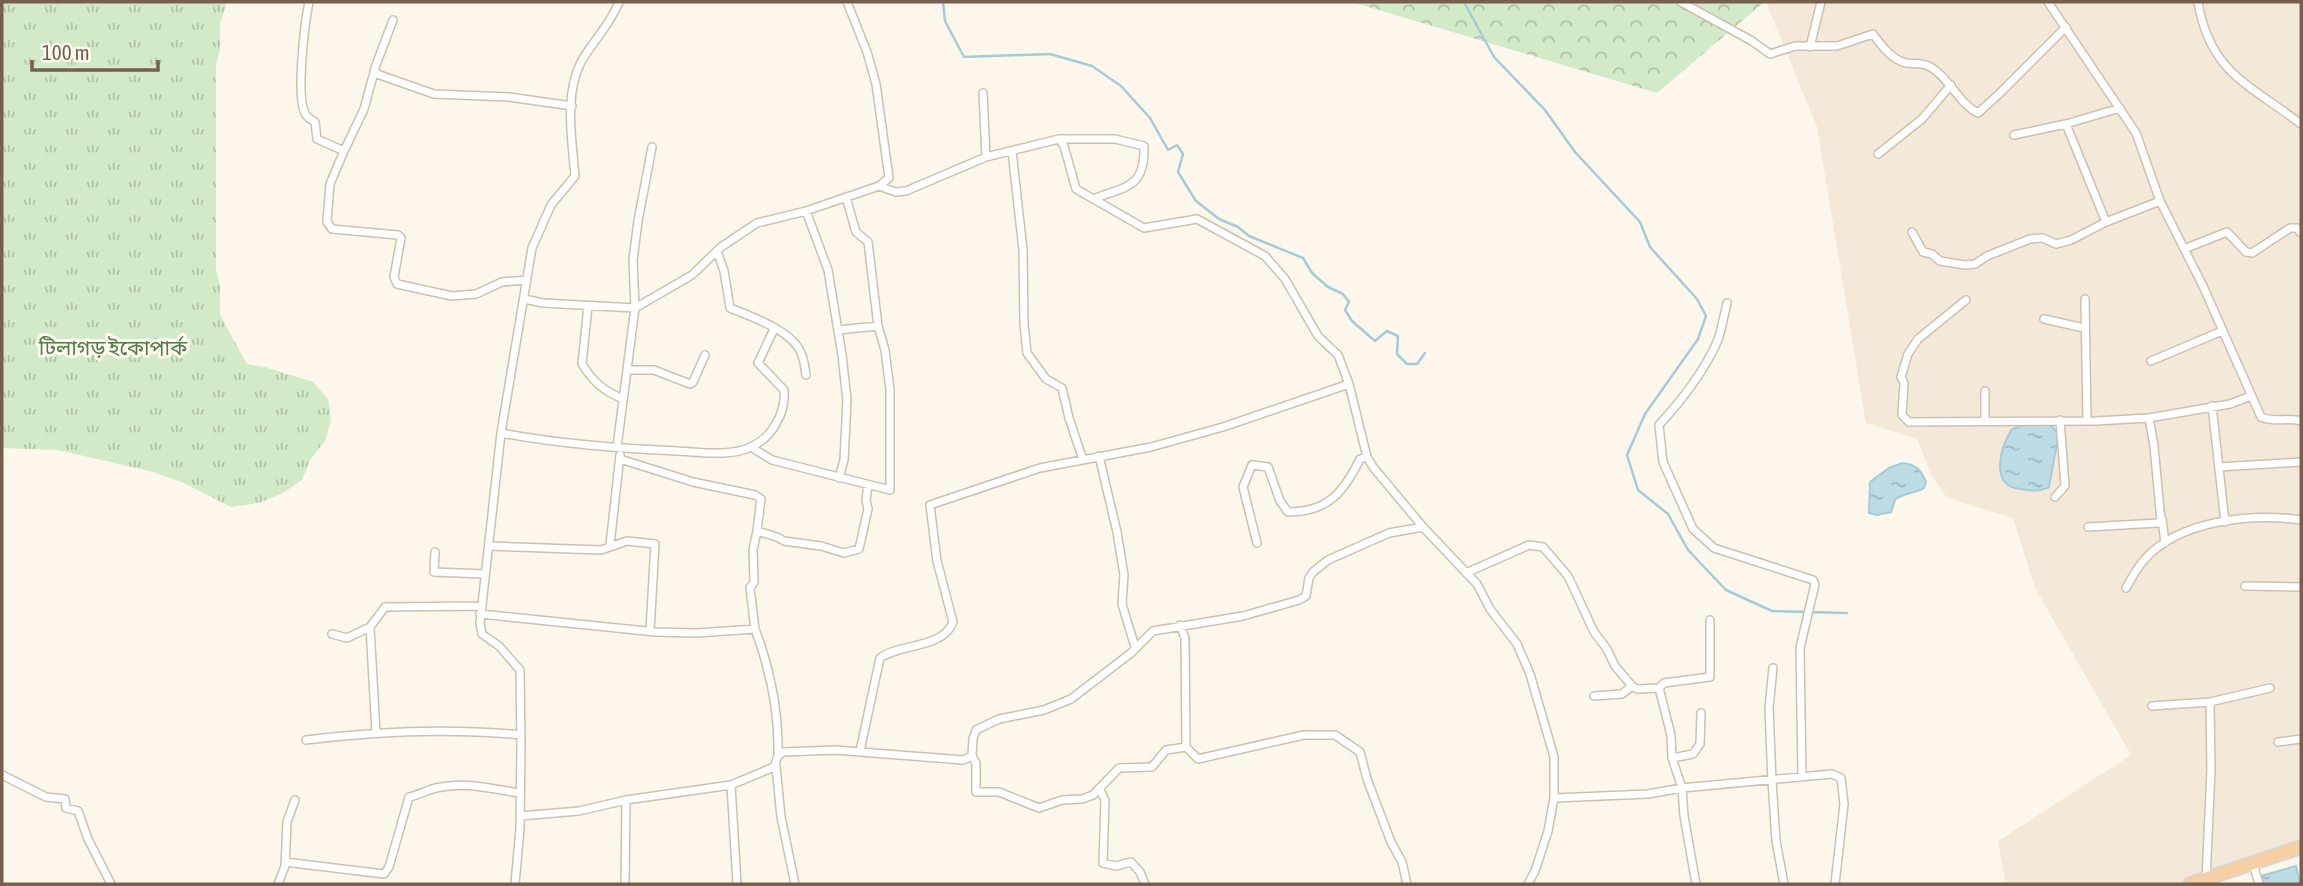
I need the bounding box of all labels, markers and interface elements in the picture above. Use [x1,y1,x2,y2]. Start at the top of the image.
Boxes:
scale bar [32,28,158,72]
text: 100 m [42,40,90,64]
park label: টিলাগড় ইকোপার্ক [38,335,188,359]

